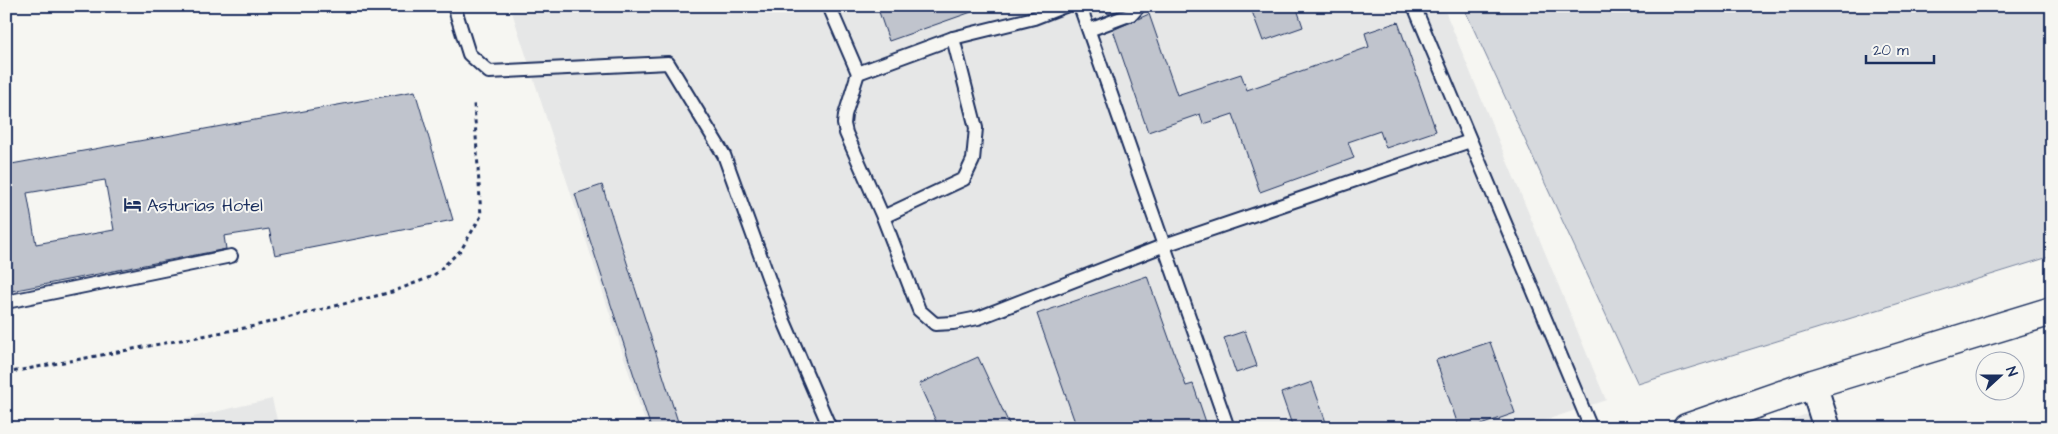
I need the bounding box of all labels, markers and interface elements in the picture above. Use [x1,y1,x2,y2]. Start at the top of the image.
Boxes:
scale bar [1866,32,1933,64]
text: 20 m [1873,40,1909,61]
place label: Asturias Hotel [147,193,263,218]
hotel icon: Asturias Hotel [123,195,143,215]
north arrow [1976,352,2026,402]
text: N [2000,364,2022,380]

